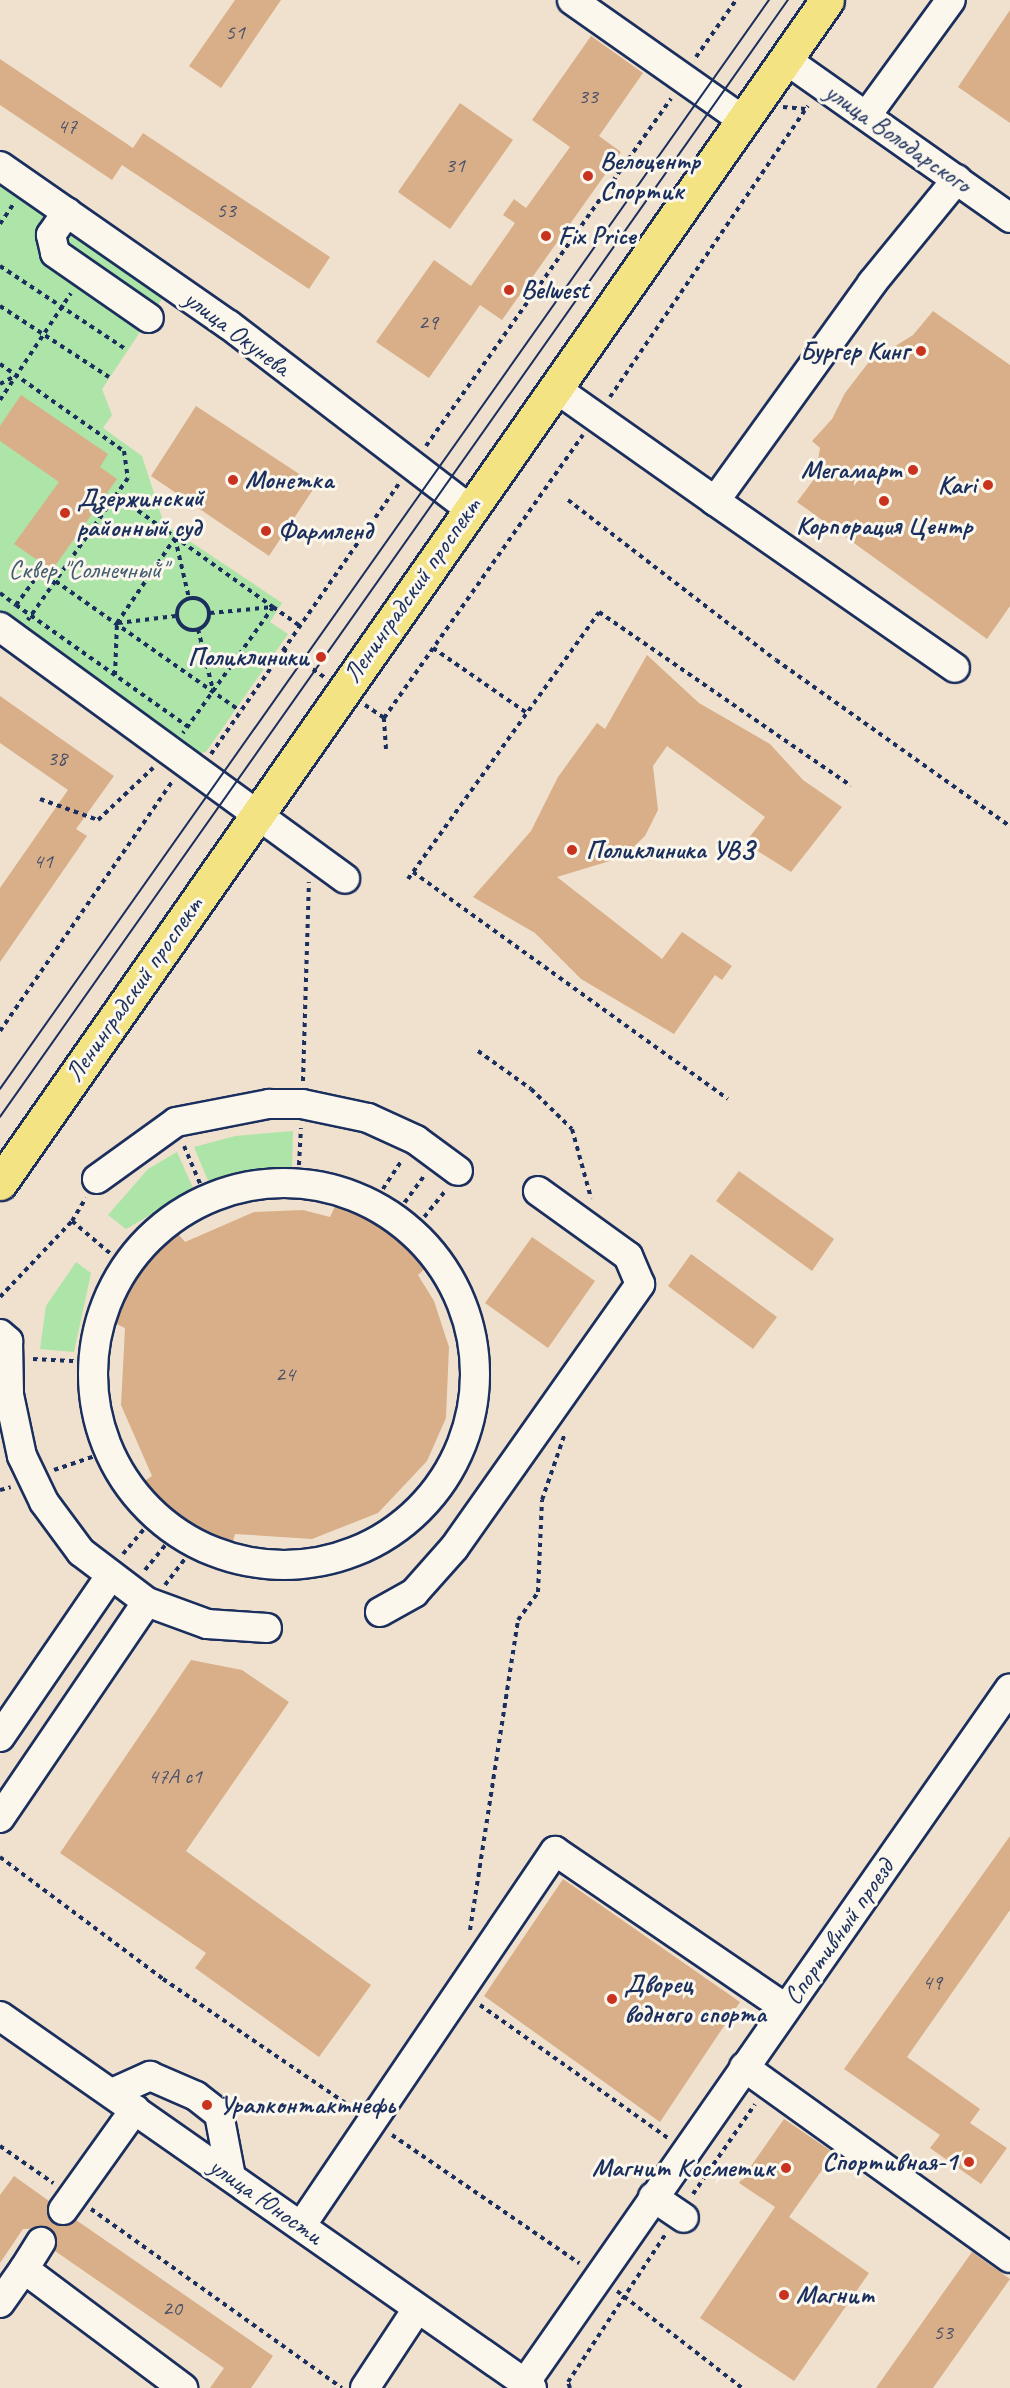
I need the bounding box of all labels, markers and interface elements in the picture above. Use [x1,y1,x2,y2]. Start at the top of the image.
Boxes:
house number: 51 [225,20,245,46]
street label: улица Володарского [820,77,976,199]
house number: 33 [578,84,598,110]
house number: 47 [57,114,77,140]
place label: Велоцентр Спортик [600,145,700,206]
house number: 31 [445,153,465,179]
marker: Велоцентр Спортик [581,169,595,183]
house number: 53 [216,198,236,224]
place label: Fix Price [558,220,635,252]
marker: Fix Price [539,229,553,243]
place label: Belwest [521,274,588,306]
street label: улица Окунева [178,283,296,383]
marker: Belwest [502,283,516,297]
house number: 29 [418,310,438,336]
place label: Бургер Кинг [800,335,909,367]
marker: Бургер Кинг [914,344,928,358]
place label: Мегамарт [801,454,901,486]
marker: Мегамарт [906,463,920,477]
place label: Монетка [245,464,333,496]
place label: Kari [938,469,976,501]
marker: Монетка [226,473,240,487]
marker: Kari [981,478,995,492]
place label: Дзержинский районный суд [77,482,203,544]
street label: Ленинградский проспект [336,491,488,689]
marker: Корпорация Центр [877,494,891,508]
marker: Дзержинский районный суд [58,506,72,520]
place label: Корпорация Центр [795,510,973,542]
place label: Фармленд [278,515,373,547]
marker: Фармленд [259,524,273,538]
park label: Сквер "Солнечный" [9,554,167,586]
place label: Поликлиники [188,641,309,673]
marker: Поликлиники [314,650,328,664]
house number: 38 [47,746,67,772]
place label: Поликлиника УВЗ [586,834,754,866]
marker: Поликлиника УВЗ [563,841,581,859]
house number: 41 [33,849,53,875]
street label: Ленинградский проспект [58,890,210,1088]
house number: 24 [275,1362,295,1388]
house number: 47А с1 [148,1764,202,1790]
street label: Спортивный проезд [777,1853,901,2011]
place label: Дворец водного спорта [624,1968,765,2030]
house number: 49 [922,1970,942,1996]
marker: Дворец водного спорта [605,1992,619,2006]
place label: Уралконтактнефь [219,2089,395,2121]
marker: Уралконтактнефь [200,2098,214,2112]
place label: Спортивная-1 [822,2146,957,2178]
street label: улица Юности [204,2151,328,2251]
place label: Магнит Косметик [596,2152,774,2184]
marker: Спортивная-1 [962,2155,976,2169]
marker: Магнит Косметик [779,2161,793,2175]
place label: Магнит [796,2279,875,2311]
marker: Магнит [777,2288,791,2302]
house number: 20 [162,2296,182,2322]
house number: 53 [933,2320,953,2346]

